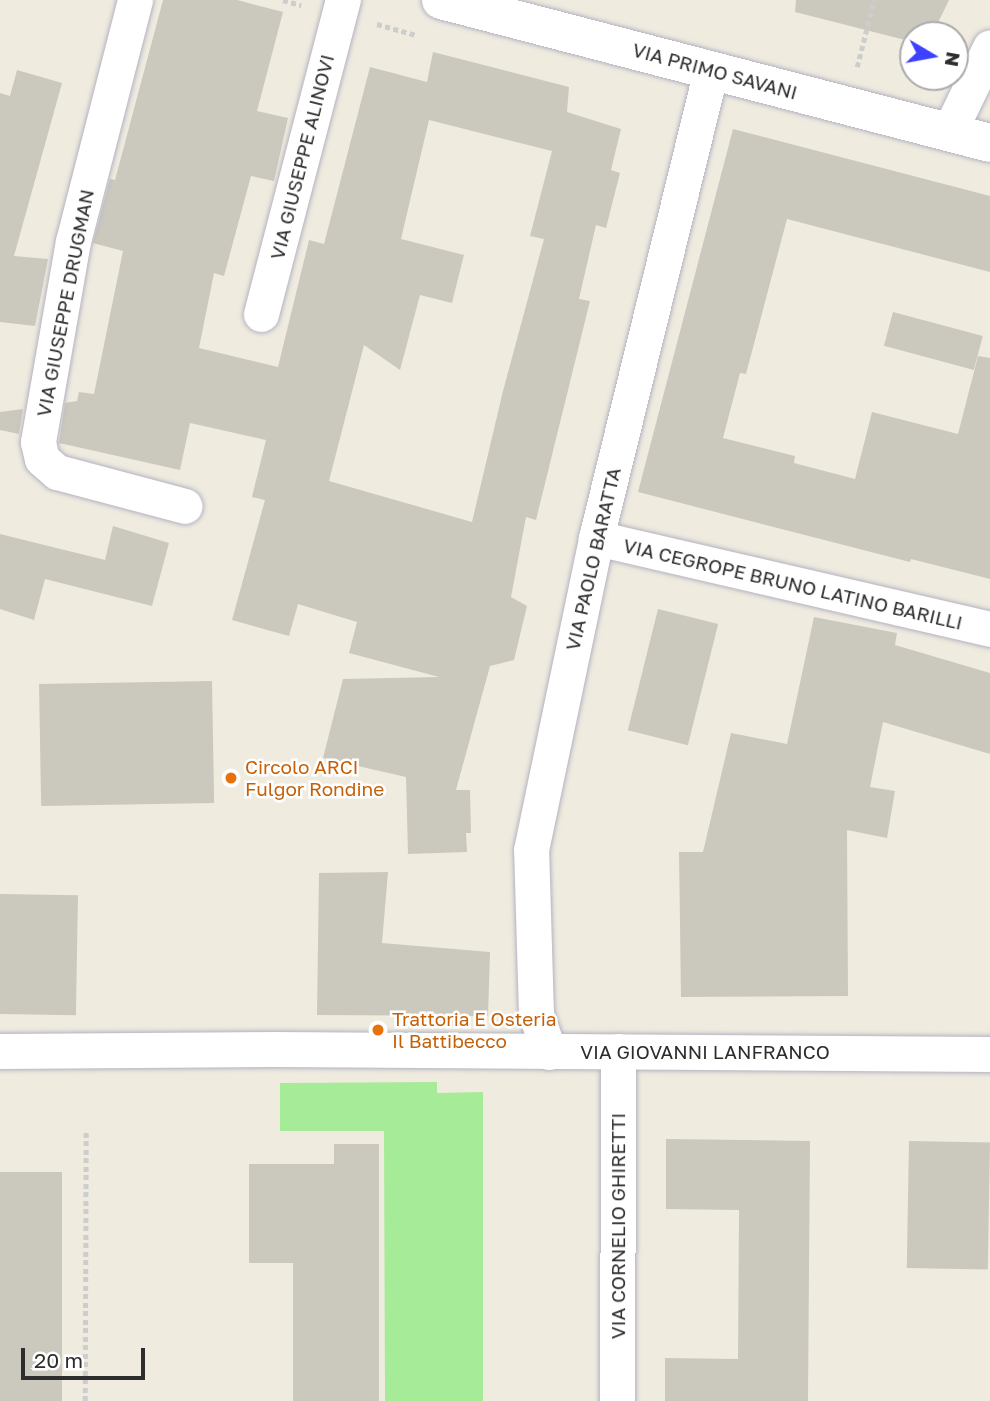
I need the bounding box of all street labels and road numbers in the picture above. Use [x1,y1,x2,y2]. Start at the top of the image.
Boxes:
street label: VIA PRIMO SAVANI [630,38,800,104]
street label: VIA GIUSEPPE ALINOVI [265,52,339,262]
street label: VIA GIUSEPPE DRUGMAN [32,187,98,419]
street label: VIA PAOLO BARATTA [561,465,625,653]
street label: VIA CEGROPE BRUNO LATINO BARILLI [621,534,965,634]
street label: VIA GIOVANNI LANFRANCO [580,1041,830,1063]
street label: VIA CORNELIO GHIRETTI [607,1113,629,1339]

